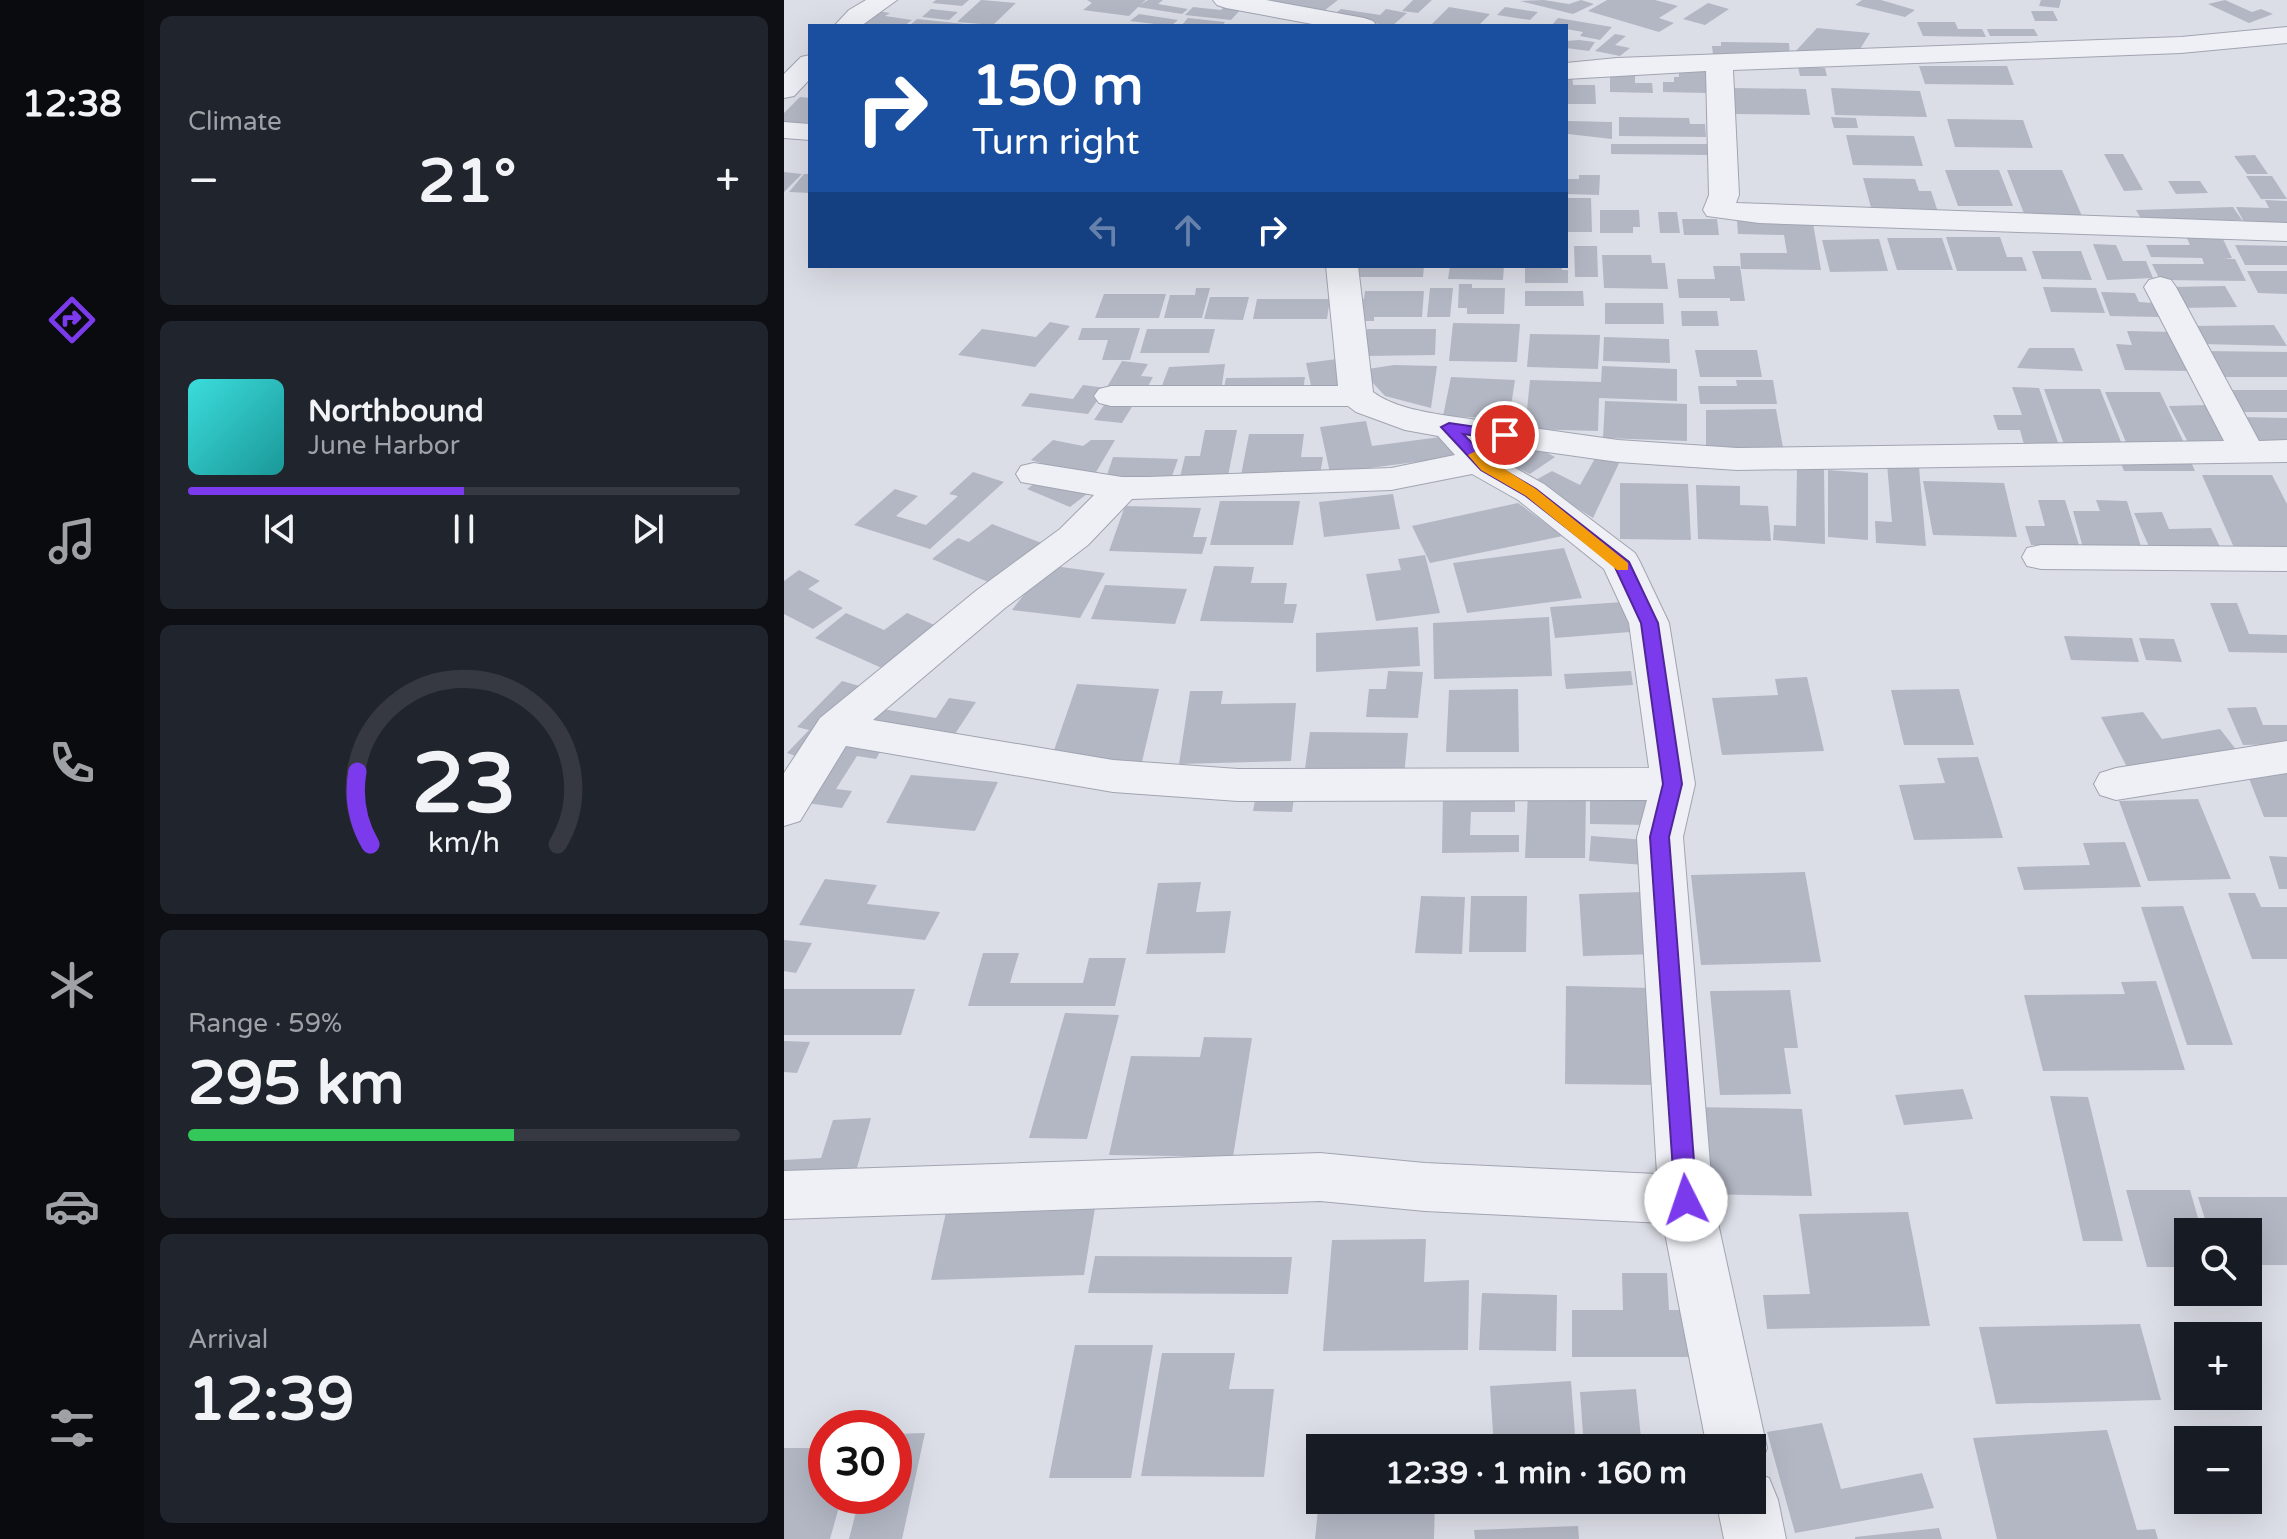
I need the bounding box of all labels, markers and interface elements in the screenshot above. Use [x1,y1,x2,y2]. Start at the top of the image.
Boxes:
text: 150 m [972,53,1143,120]
icon: right [840,56,944,160]
text: 12:38 [22,83,122,126]
text: Climate [188,106,282,137]
text: Turn right [972,121,1139,164]
text: 21° [418,146,516,218]
text: − [188,155,219,208]
text: + [715,155,740,208]
icon: left [1082,208,1126,252]
icon: ahead [1166,208,1210,252]
icon: right [1250,208,1294,252]
icon: directions [44,292,100,348]
text: Northbound [308,393,484,430]
pin [1471,401,1539,469]
icon: arrive [1483,413,1527,457]
text: June Harbor [308,430,460,461]
icon: previous [258,507,302,551]
icon: pause [442,507,486,551]
icon: next [626,507,670,551]
icon: music [44,513,100,569]
icon: phone [44,735,100,791]
text: 23 [412,735,516,835]
text: km/h [428,827,500,861]
icon: climate [44,957,100,1013]
text: Range · 59% [188,1008,342,1039]
text: 295 km [188,1048,404,1120]
position arrow [1644,1158,1728,1242]
icon: car [44,1178,100,1234]
map controls [2174,1218,2262,1514]
button: search [2174,1218,2262,1306]
button: + [2174,1322,2262,1410]
text: Arrival [188,1324,268,1355]
text: 12:39 [188,1364,354,1436]
icon: filters [44,1400,100,1456]
speed limit sign: 30 [808,1410,912,1514]
button: − [2174,1426,2262,1514]
text: 12:39 · 1 min · 160 m [1385,1455,1687,1492]

